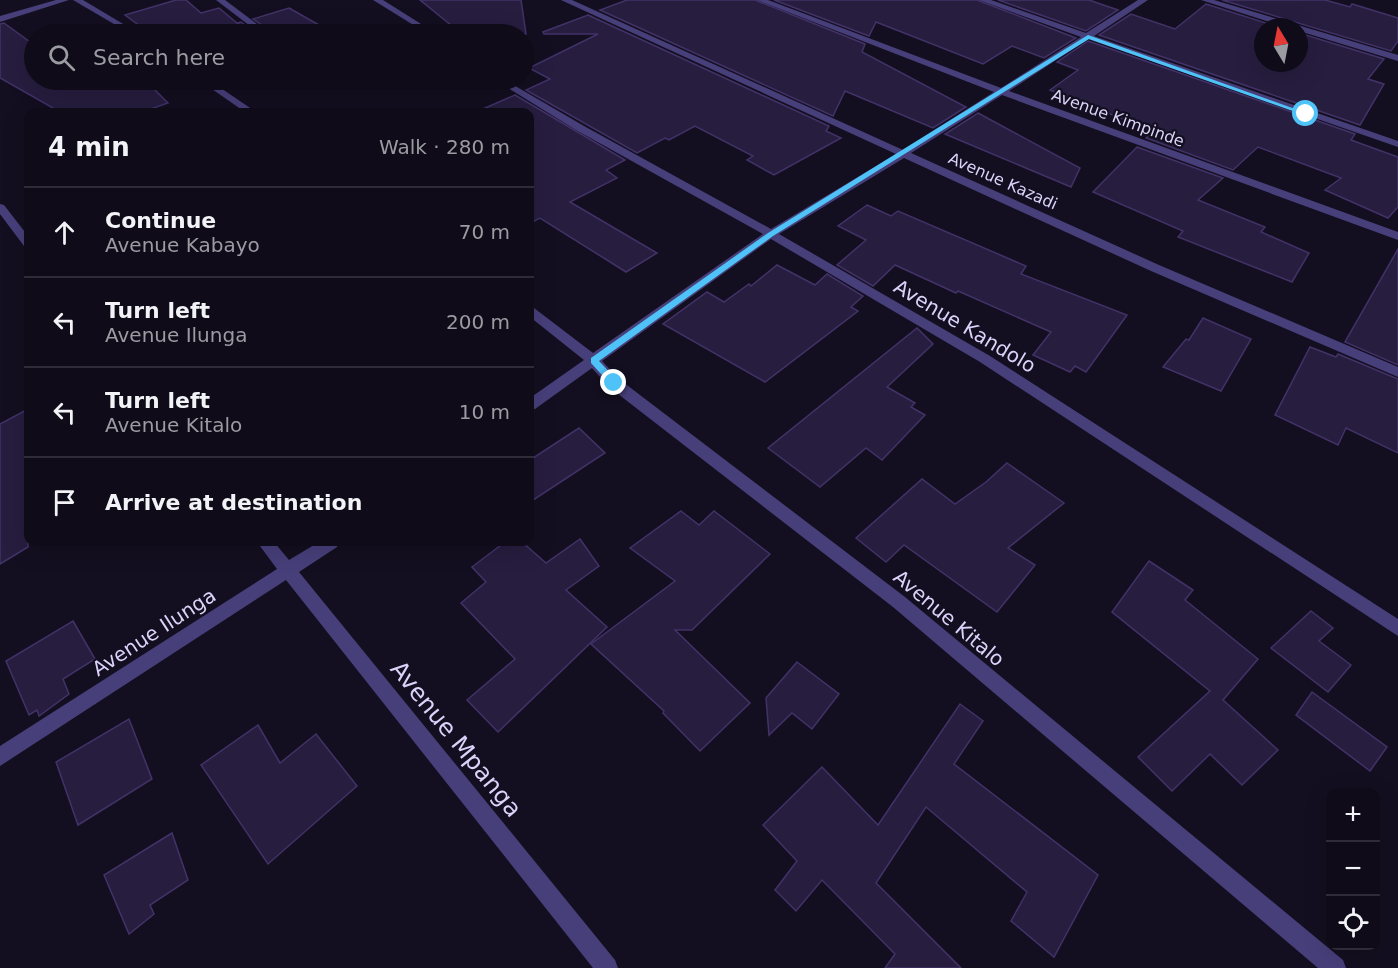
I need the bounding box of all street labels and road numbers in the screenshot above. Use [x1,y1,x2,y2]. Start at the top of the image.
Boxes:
street label: Avenue Kimpinde [1049,85,1187,151]
street label: Avenue Kazadi [946,148,1060,214]
street label: Avenue Kandolo [890,274,1040,378]
street label: Avenue Kitalo [889,565,1009,671]
street label: Avenue Ilunga [88,583,220,681]
street label: Avenue Mpanga [385,655,527,823]

